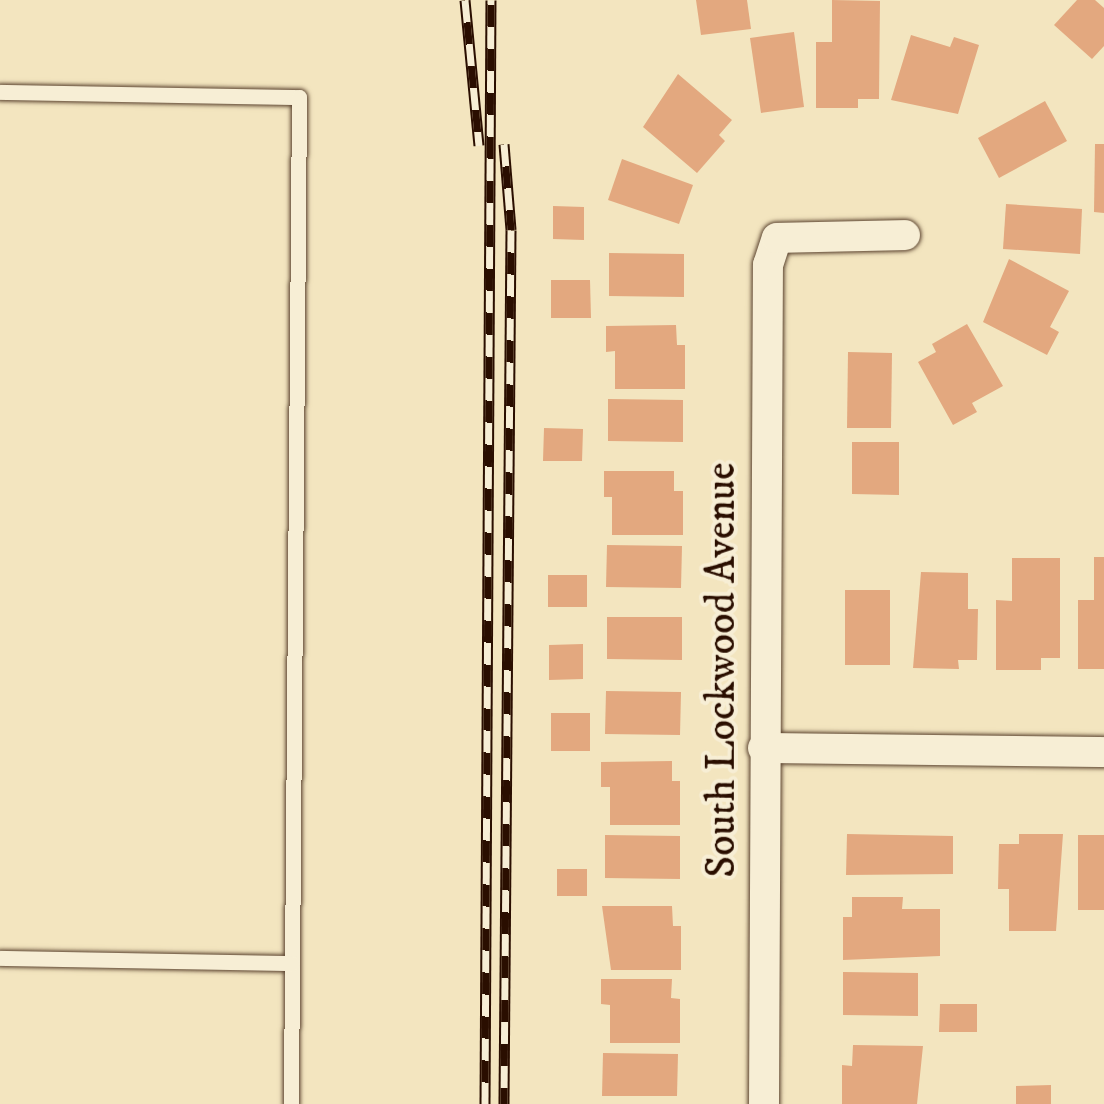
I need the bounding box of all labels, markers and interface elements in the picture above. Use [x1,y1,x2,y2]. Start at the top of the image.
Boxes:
street label: South Lockwood Avenue [697,462,747,878]

